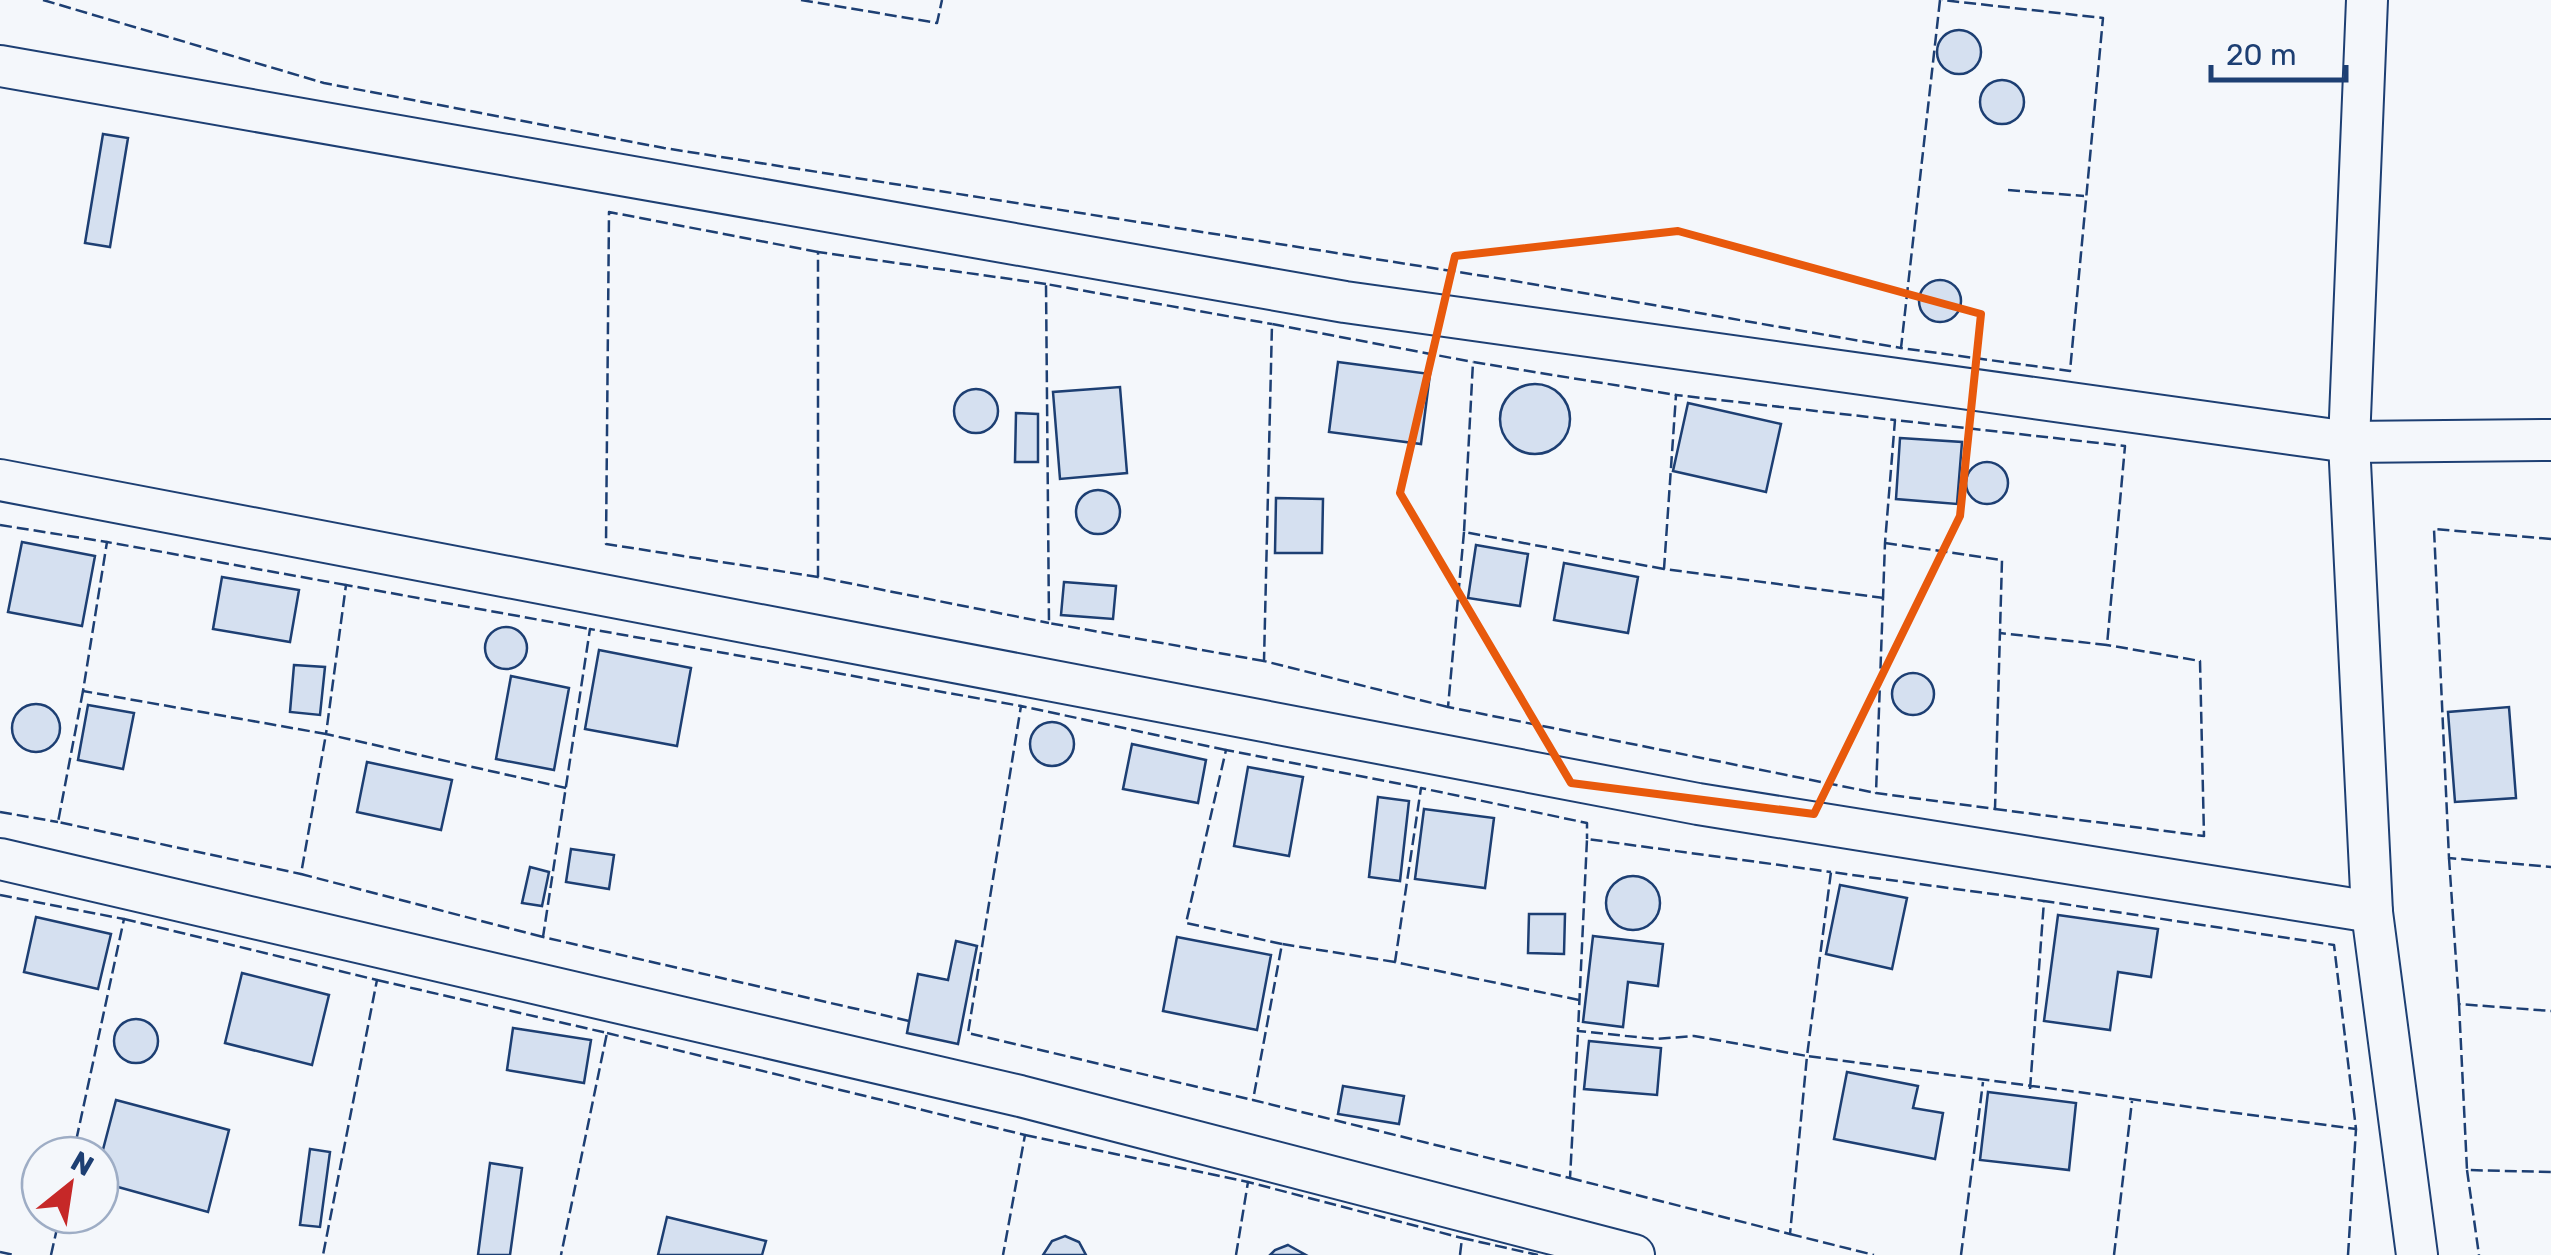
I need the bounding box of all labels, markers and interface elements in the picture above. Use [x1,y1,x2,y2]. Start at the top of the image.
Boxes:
scale bar [2211,20,2346,82]
text: 20 m [2226,37,2297,73]
north arrow [20,1135,120,1235]
text: N [65,1144,99,1183]

